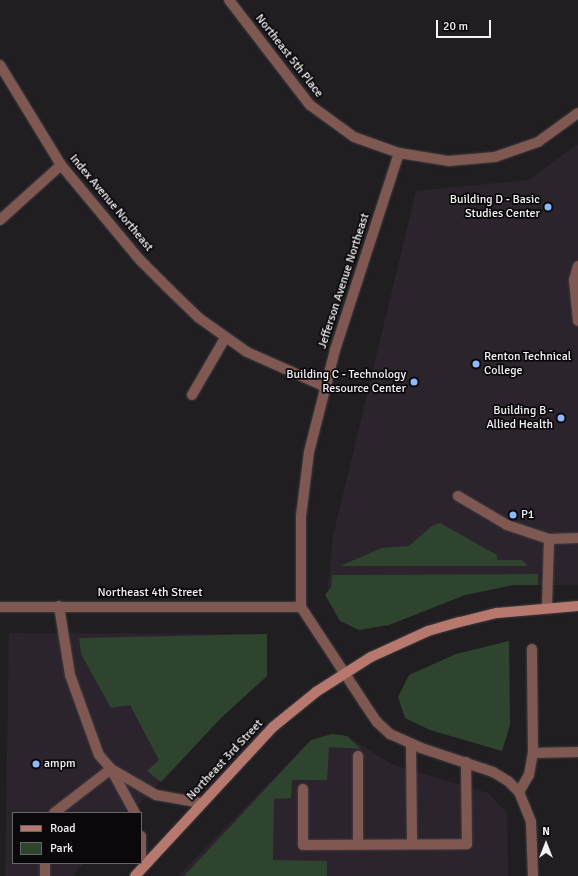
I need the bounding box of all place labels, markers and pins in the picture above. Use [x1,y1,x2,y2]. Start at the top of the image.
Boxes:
place label: Building D - Basic Studies Center [450,193,540,221]
marker: Building D - Basic Studies Center [543,202,553,212]
place label: Renton Technical College [484,350,571,378]
marker: Renton Technical College [471,359,481,369]
place label: Building C - Technology Resource Center [286,368,406,396]
marker: Building C - Technology Resource Center [409,377,419,387]
place label: Building B - Allied Health [486,404,553,432]
marker: Building B - Allied Health [556,413,566,423]
place label: P1 [521,508,534,522]
marker: P1 [508,510,518,520]
place label: ampm [44,757,76,771]
marker: ampm [31,759,41,769]

